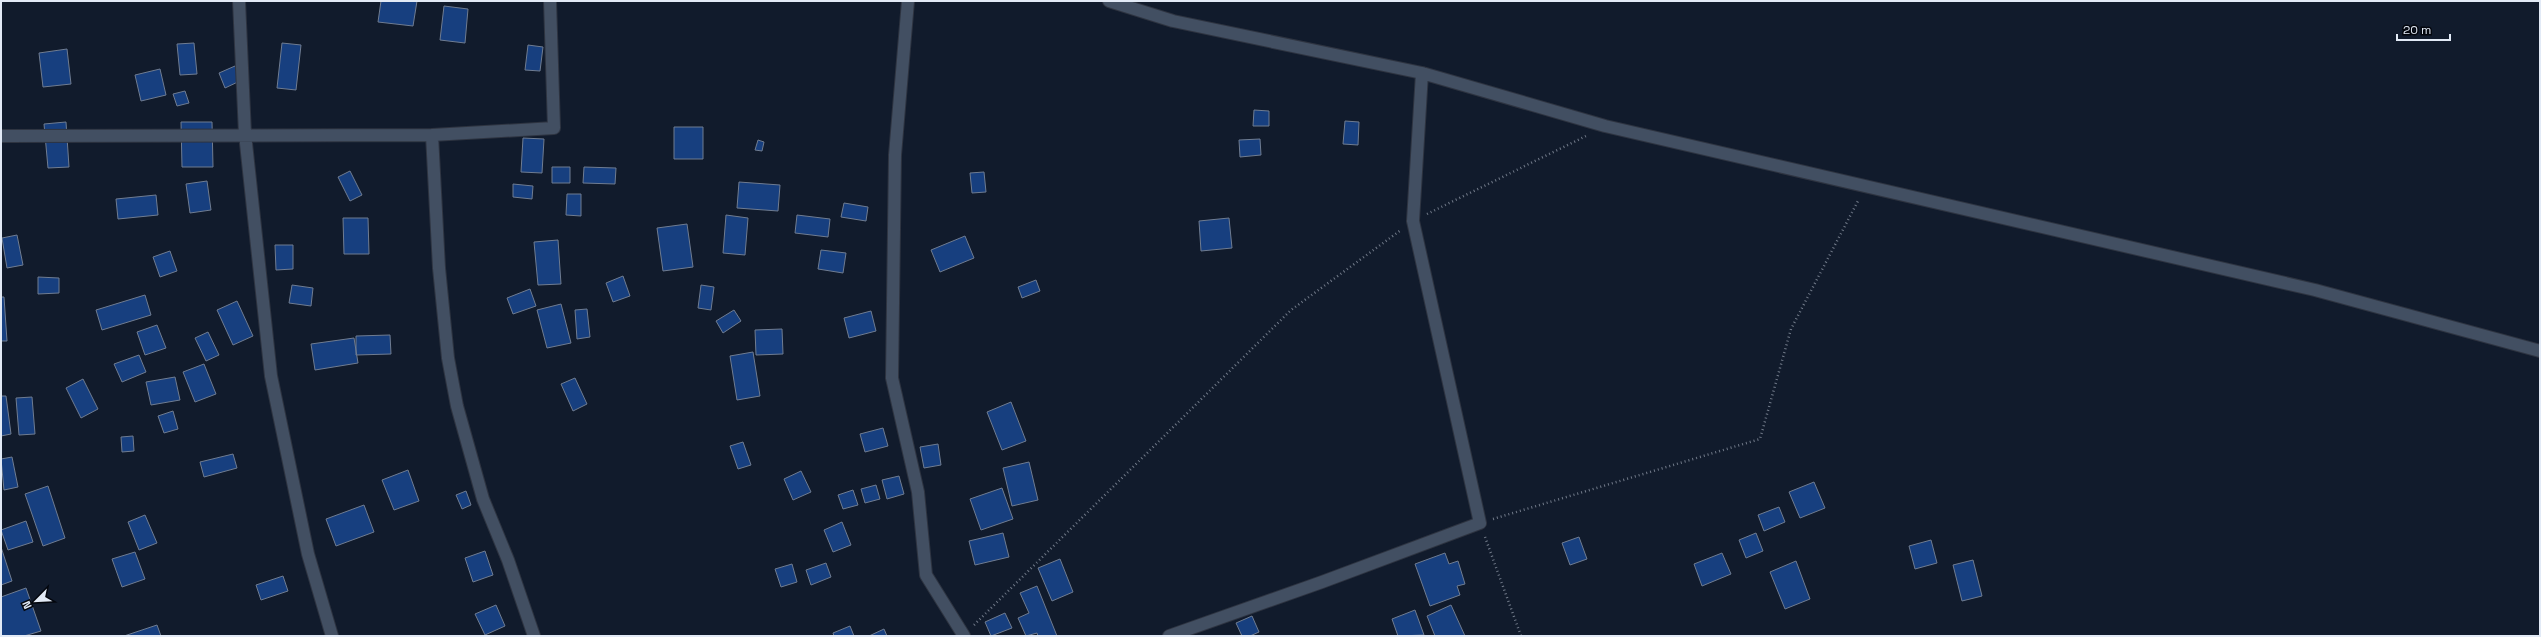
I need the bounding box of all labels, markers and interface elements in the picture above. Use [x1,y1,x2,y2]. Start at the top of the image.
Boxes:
scale bar [2397,16,2450,42]
text: 20 m [2403,22,2431,38]
north arrow [16,581,56,621]
text: N [19,599,35,611]

